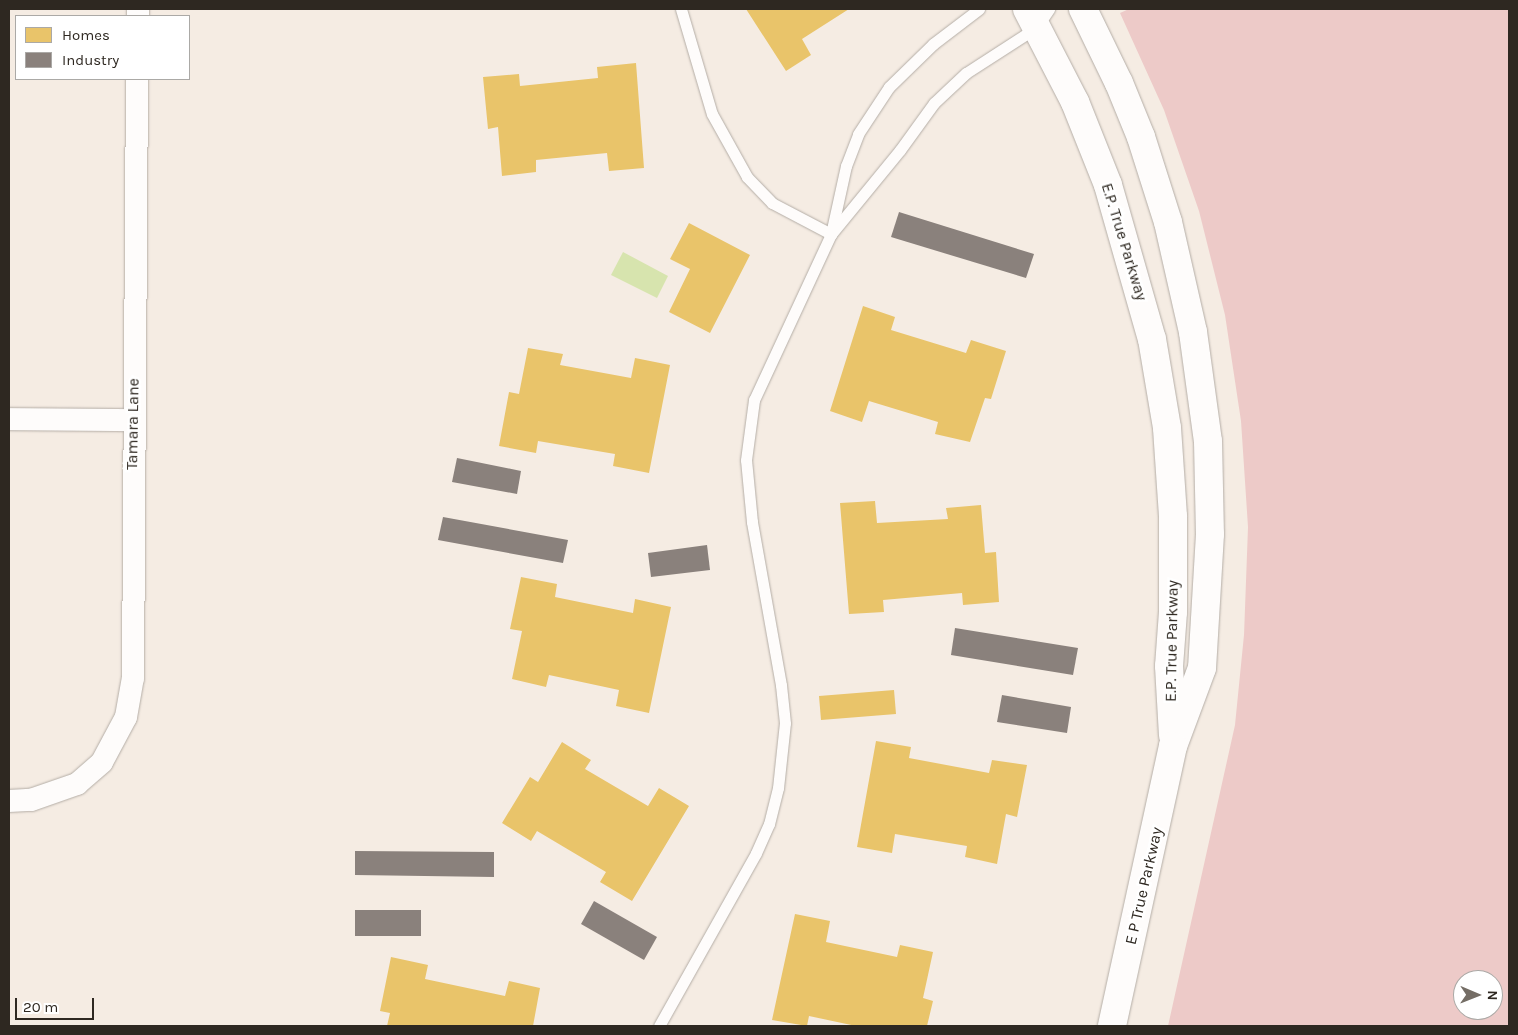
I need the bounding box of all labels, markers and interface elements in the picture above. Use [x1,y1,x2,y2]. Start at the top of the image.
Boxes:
legend [15,15,190,80]
text: Homes [62,26,110,44]
text: Industry [62,51,119,69]
street label: E.P. True Parkway [1097,181,1151,303]
street label: Tamara Lane [123,378,143,470]
street label: E.P. True Parkway [1161,580,1183,702]
street label: E P True Parkway [1121,825,1167,947]
north arrow [1453,970,1503,1020]
scale bar [18,988,96,1020]
text: N [1484,990,1501,1000]
text: 20 m [23,998,58,1016]

